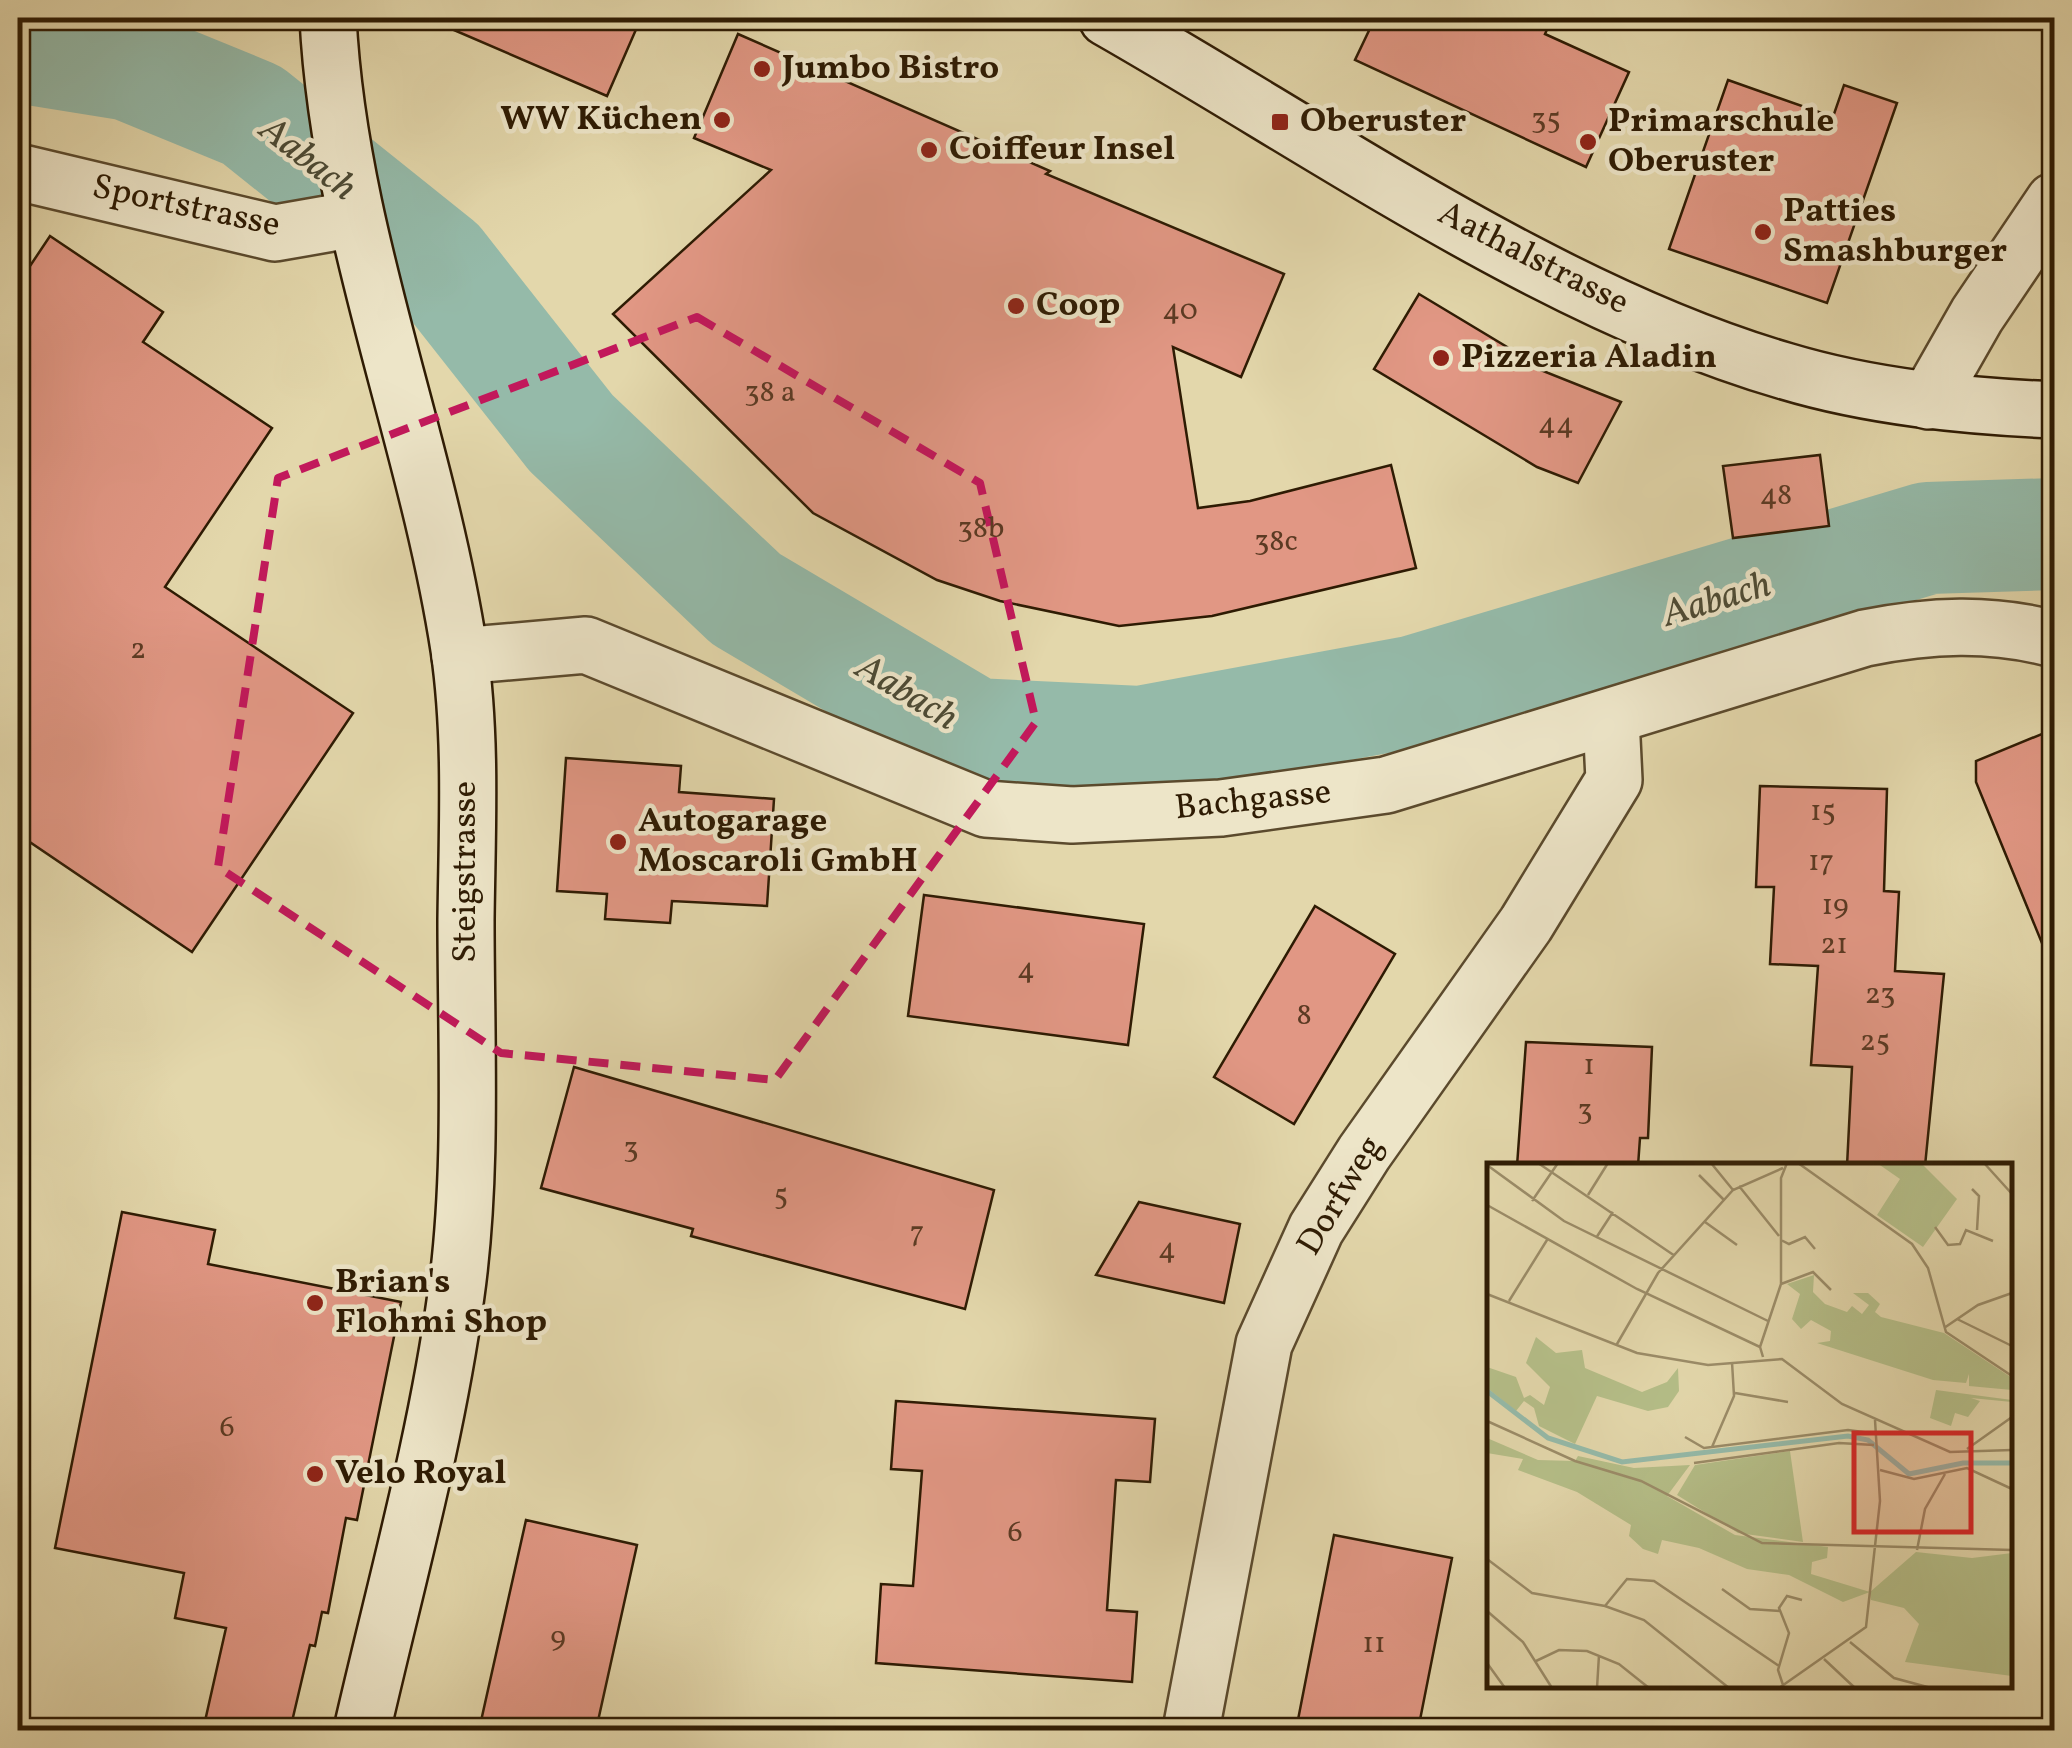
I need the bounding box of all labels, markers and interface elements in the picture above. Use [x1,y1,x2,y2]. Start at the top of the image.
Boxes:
place label: Jumbo Bistro [781,45,999,93]
marker: Jumbo Bistro [751,58,773,80]
place label: WW Küchen [500,96,702,144]
place label: Oberuster [1300,98,1466,146]
place label: Primarschule Oberuster [1608,98,1834,186]
house number: 35 [1531,99,1561,141]
water label: Aabach [245,104,367,215]
marker: WW Küchen [711,109,733,131]
marker: Oberuster [1269,111,1291,133]
place label: Coiffeur Insel [949,126,1175,174]
marker: Primarschule Oberuster [1577,131,1599,153]
marker: Coiffeur Insel [918,139,940,161]
street label: Sportstrasse [88,164,284,250]
place label: Patties Smashburger [1783,188,2007,276]
street label: Aathalstrasse [1429,190,1637,328]
marker: Patties Smashburger [1752,221,1774,243]
place label: Coop [1036,282,1120,330]
house number: 40 [1162,290,1198,332]
marker: Coop [1005,295,1027,317]
place label: Pizzeria Aladin [1461,334,1717,382]
marker: Pizzeria Aladin [1430,347,1452,369]
house number: 38 a [744,372,796,414]
house number: 44 [1538,404,1574,446]
house number: 48 [1760,475,1792,517]
house number: 38b [957,508,1005,550]
house number: 38c [1254,521,1298,563]
water label: Aabach [1654,559,1778,643]
house number: 2 [130,629,146,671]
water label: Aabach [843,642,967,745]
street label: Bachgasse [1173,769,1333,833]
street label: Steigstrasse [442,781,490,963]
house number: 15 [1810,791,1836,833]
place label: Autogarage Moscaroli GmbH [638,798,918,886]
marker: Autogarage Moscaroli GmbH [607,831,629,853]
house number: 17 [1808,841,1834,883]
house number: 19 [1821,885,1849,927]
house number: 21 [1820,924,1848,966]
house number: 4 [1017,949,1035,991]
house number: 23 [1865,974,1895,1016]
house number: 8 [1296,995,1312,1037]
house number: 25 [1860,1021,1890,1063]
house number: 1 [1583,1045,1595,1087]
house number: 3 [1577,1090,1593,1132]
street label: Dorfweg [1286,1127,1396,1265]
house number: 3 [623,1128,639,1170]
inset map [1487,1163,2012,1688]
house number: 5 [774,1175,788,1217]
house number: 7 [910,1212,924,1254]
house number: 4 [1158,1229,1176,1271]
place label: Brian's Flohmi Shop [335,1259,547,1347]
marker: Brian's Flohmi Shop [304,1292,326,1314]
house number: 6 [219,1407,235,1449]
place label: Velo Royal [335,1450,506,1498]
marker: Velo Royal [304,1463,326,1485]
house number: 6 [1007,1512,1023,1554]
house number: 9 [550,1617,566,1659]
house number: 11 [1362,1623,1386,1665]

